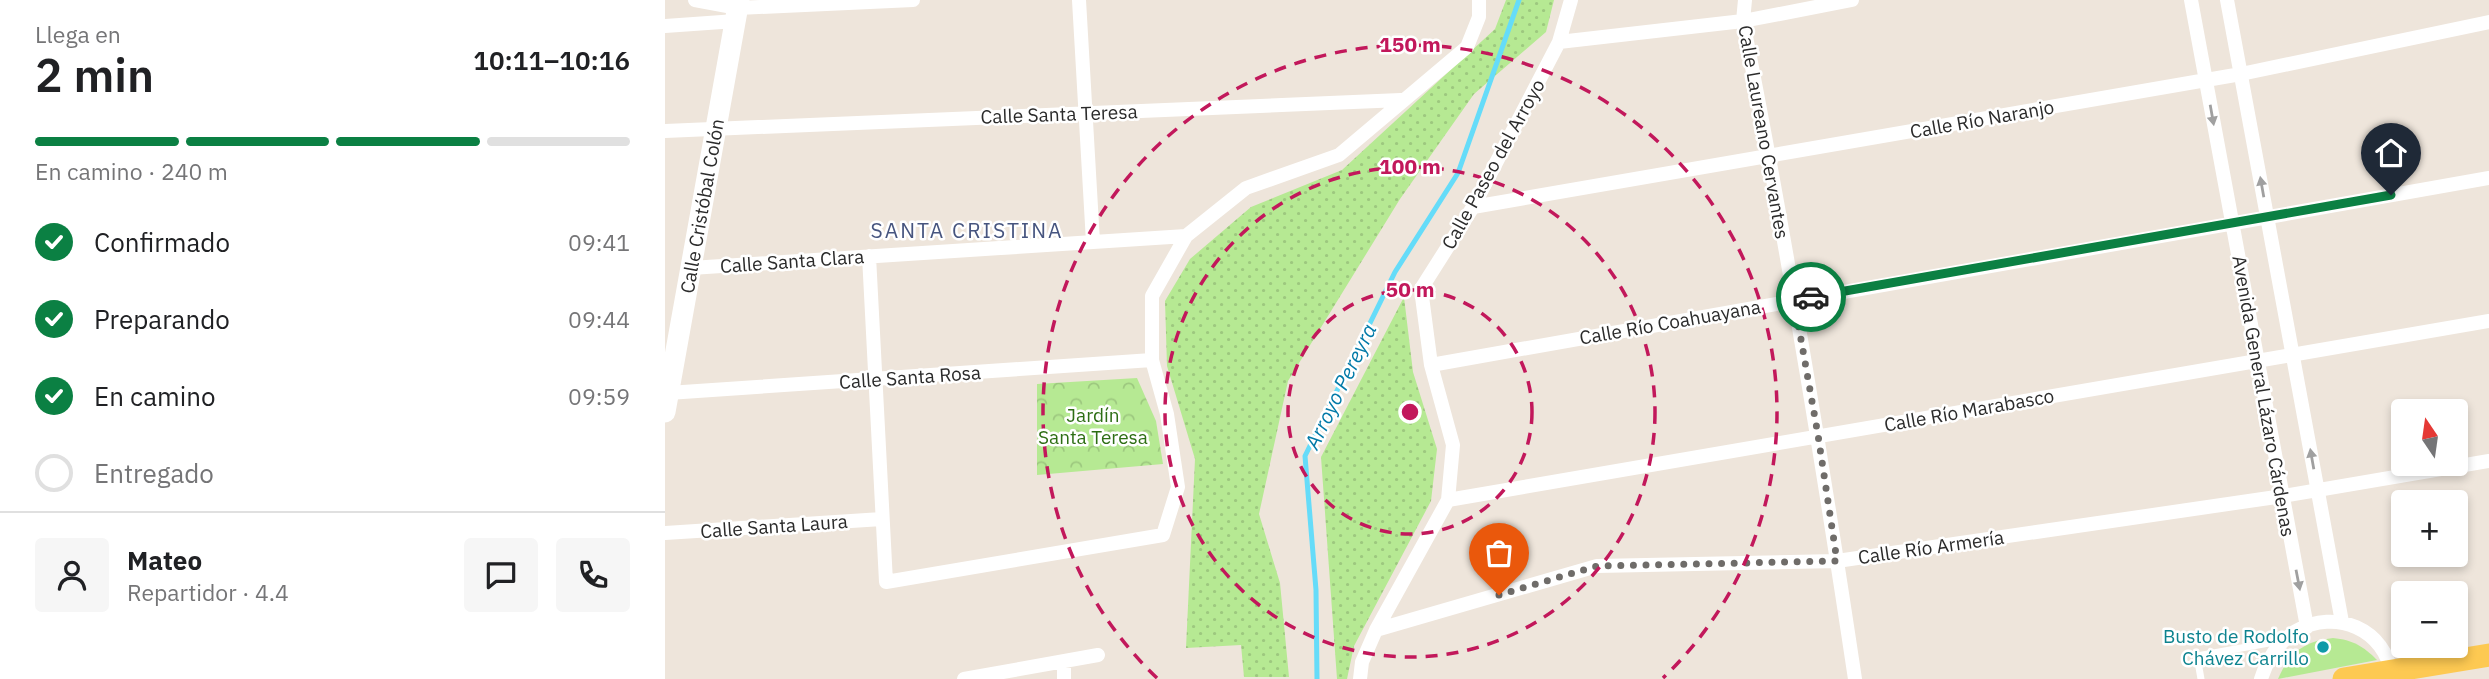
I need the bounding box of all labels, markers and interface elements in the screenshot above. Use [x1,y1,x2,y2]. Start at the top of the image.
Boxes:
text: Llega en [35,19,121,49]
street label: Calle Laureano Cervantes [1733,23,1795,241]
text: 150 m [1379,30,1441,58]
text: 10:11–10:16 [473,43,630,77]
text: 2 min [35,45,154,105]
street label: Calle Paseo del Arroyo [1436,75,1550,253]
street label: Calle Río Naranjo [1908,95,2056,143]
street label: Calle Santa Teresa [980,99,1138,129]
one-way arrow [2207,104,2218,126]
street label: Calle Cristóbal Colón [675,117,729,295]
pin [2361,123,2421,195]
icon: home [2372,134,2410,172]
text: 100 m [1379,152,1441,180]
text: En camino · 240 m [35,156,228,186]
one-way arrow [2256,176,2267,198]
district label: SANTA CRISTINA [871,216,1063,244]
icon: check [35,223,73,261]
text: Confirmado [94,225,230,259]
text: 09:41 [568,227,630,257]
street label: Calle Santa Clara [719,244,865,278]
street label: Avenida General Lázaro Cárdenas [2227,253,2301,539]
courier [1776,262,1846,332]
text: 50 m [1386,275,1434,303]
icon: car [1792,278,1830,316]
street label: Calle Río Coahuayana [1577,294,1763,350]
icon: check [35,300,73,338]
text: Preparando [94,302,230,336]
text: 09:44 [568,304,630,334]
water label: Arroyo Pereyra [1297,318,1383,454]
street label: Calle Santa Rosa [838,360,982,394]
icon: check [35,377,73,415]
text: En camino [94,379,216,413]
text: 09:59 [568,381,630,411]
street label: Calle Río Marabasco [1882,383,2056,437]
north arrow [2391,399,2467,476]
map controls [2391,399,2468,658]
centre of rings [1398,400,1422,424]
park label: Jardín Santa Teresa [1038,403,1148,449]
one-way arrow [2306,447,2317,469]
text: Entregado [94,456,214,490]
button: + [2391,490,2468,567]
street label: Calle Santa Laura [699,509,849,543]
pin [1469,523,1529,595]
street label: Calle Río Armería [1856,525,2006,569]
icon: bag [1480,534,1518,572]
button: person [35,538,109,612]
button: chat [464,538,538,612]
button: phone [556,538,630,612]
text: Mateo [127,543,202,577]
one-way arrow [2293,569,2304,591]
text: Repartidor · 4.4 [127,577,289,607]
button: − [2391,581,2468,658]
place label: Busto de Rodolfo Chávez Carrillo [2163,624,2309,670]
marker: Busto de Rodolfo Chávez Carrillo [2315,639,2331,655]

